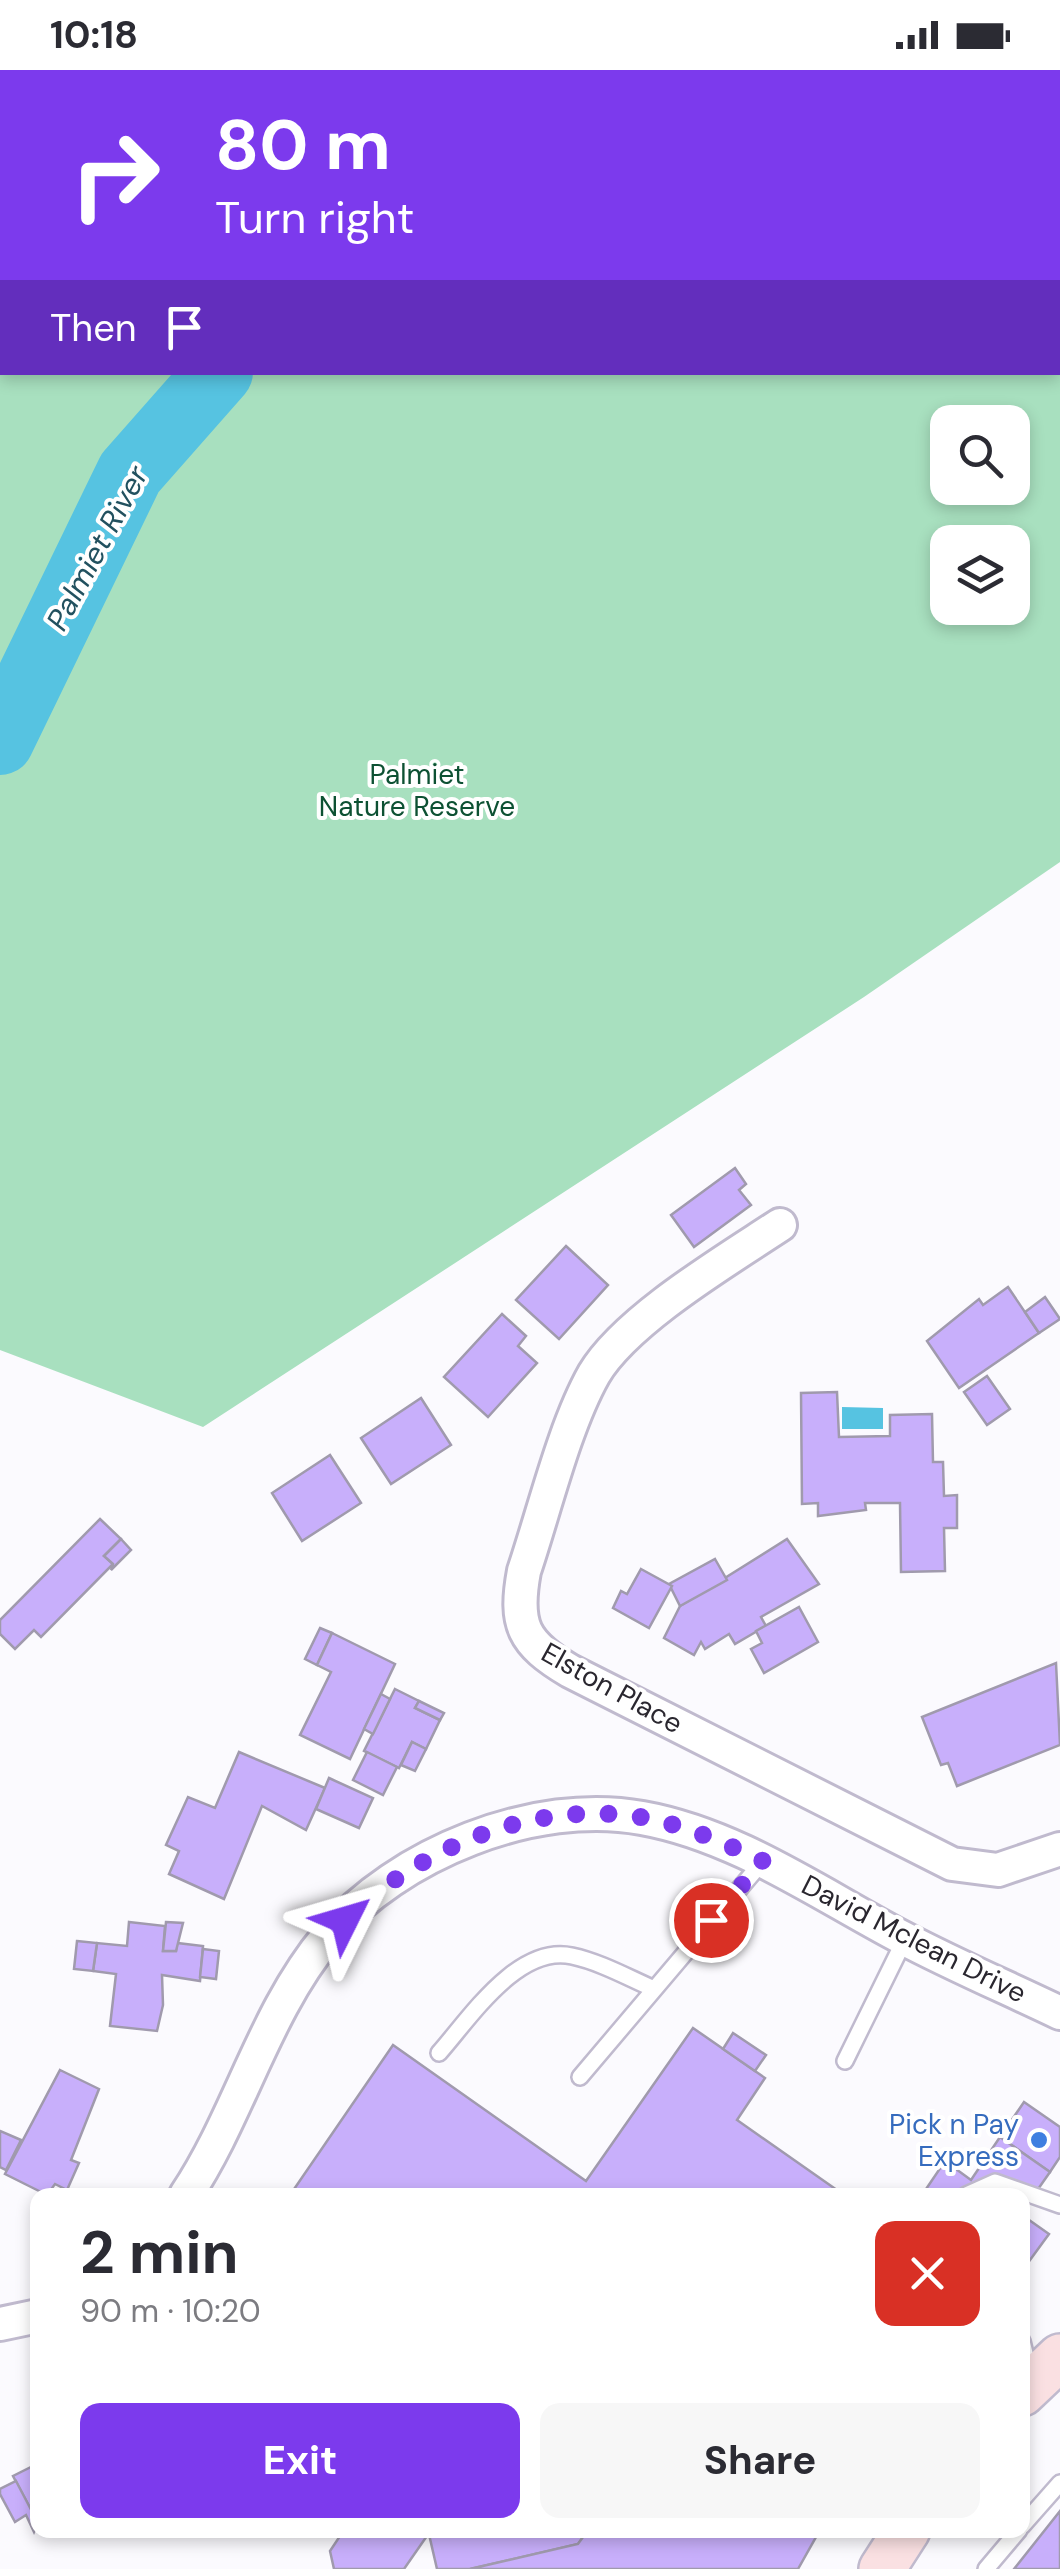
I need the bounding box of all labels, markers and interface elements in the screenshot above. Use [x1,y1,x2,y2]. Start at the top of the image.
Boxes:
text: 10:18 [50,10,138,60]
text: 80 m [215,100,391,191]
icon: right [50,110,180,240]
text: Turn right [215,188,414,247]
icon: arrive [157,300,212,355]
text: Then [50,303,137,353]
map controls [930,405,1030,625]
button: search [930,405,1030,505]
water label: Palmiet River [37,458,157,637]
button: layers [930,525,1030,625]
park label: Palmiet Nature Reserve [319,756,515,825]
street label: Elston Place [535,1634,689,1742]
street label: David Mclean Drive [795,1866,1033,2012]
position arrow [293,1868,397,1972]
pin [669,1878,754,1963]
icon: arrive [684,1893,739,1948]
place label: Pick n Pay Express [889,2106,1019,2175]
marker: Pick n Pay Express [1028,2129,1050,2151]
text: 2 min [80,2213,239,2292]
button: close [875,2221,980,2326]
text: 90 m · 10:20 [80,2290,261,2332]
button: Exit [80,2403,520,2518]
button: Share [540,2403,980,2518]

